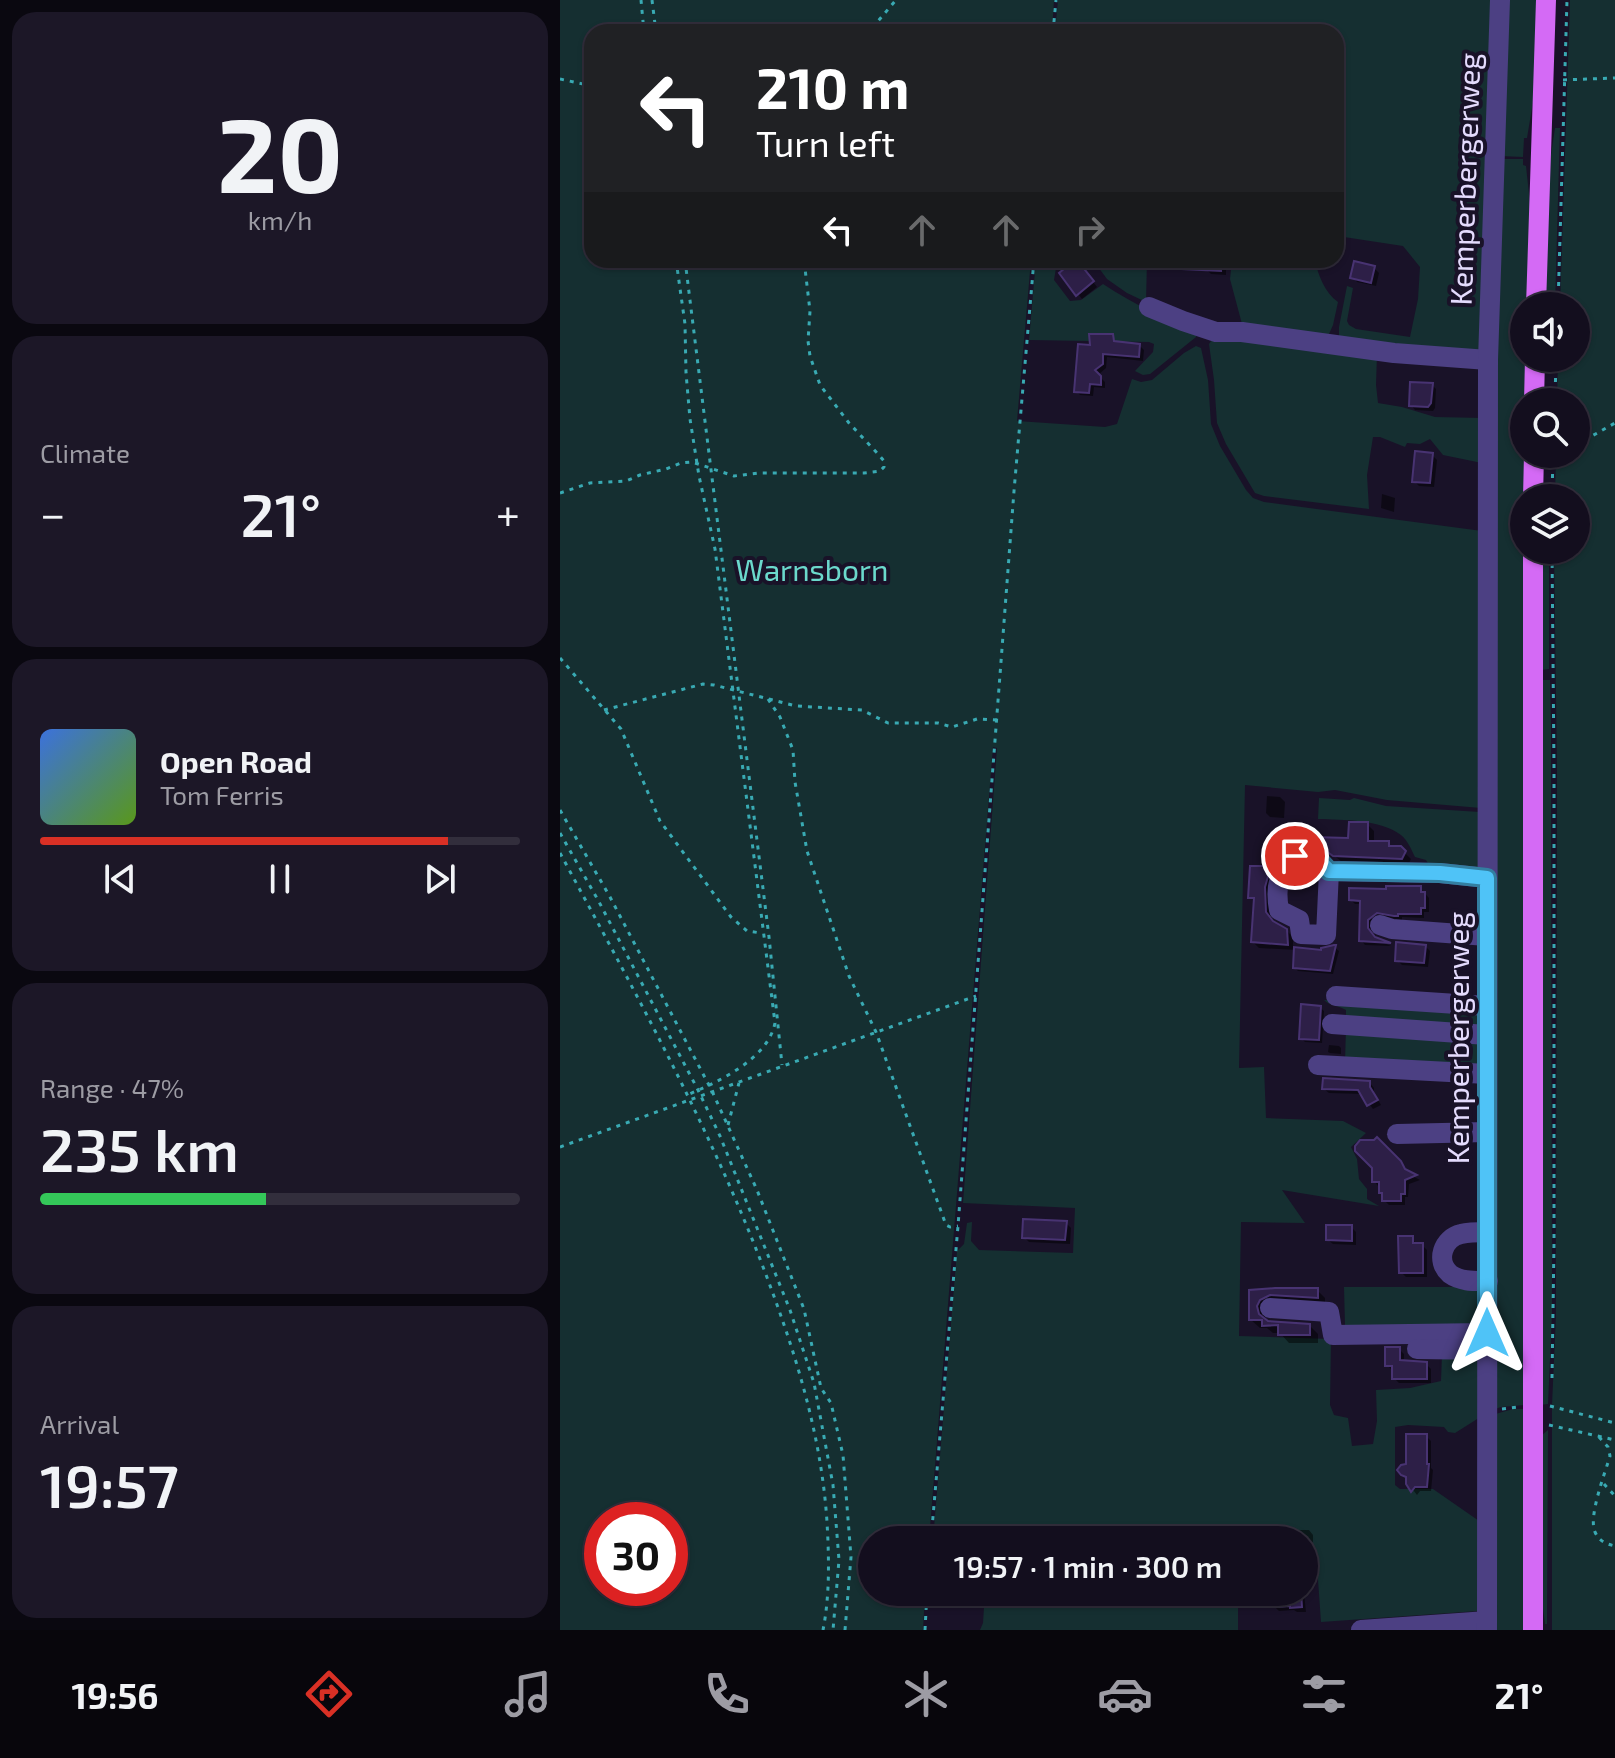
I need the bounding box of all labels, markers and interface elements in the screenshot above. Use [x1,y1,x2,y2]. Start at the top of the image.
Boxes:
street label: Kemperbergerweg [1442,52,1486,306]
text: 210 m [756,53,910,120]
icon: left [624,56,728,160]
text: 20 [217,89,343,214]
text: Turn left [756,121,895,164]
text: km/h [248,204,312,235]
icon: left [816,208,860,252]
icon: ahead [900,208,944,252]
icon: ahead [984,208,1028,252]
icon: right [1068,208,1112,252]
map controls [1510,292,1590,564]
button: sound [1510,292,1590,372]
button: search [1510,388,1590,468]
text: Climate [40,437,130,468]
text: 21° [240,477,321,549]
button: layers [1510,484,1590,564]
text: − [40,486,66,539]
text: + [496,486,520,539]
park label: Warnsborn [736,551,888,587]
text: Open Road [160,743,312,779]
text: Tom Ferris [160,779,284,810]
pin [1261,822,1329,890]
icon: arrive [1273,834,1317,878]
icon: previous [98,857,142,901]
icon: pause [258,857,302,901]
icon: next [418,857,462,901]
street label: Kemperbergerweg [1439,911,1475,1164]
text: Range · 47% [40,1072,184,1103]
text: 235 km [40,1112,239,1184]
position arrow [1445,1291,1529,1375]
text: Arrival [40,1408,119,1439]
text: 19:57 [40,1448,179,1520]
speed limit sign: 30 [584,1502,688,1606]
text: 19:57 · 1 min · 300 m [954,1548,1222,1584]
icon: directions [301,1666,357,1722]
icon: music [500,1666,556,1722]
icon: phone [699,1666,755,1722]
icon: climate [898,1666,954,1722]
icon: car [1097,1666,1153,1722]
icon: filters [1296,1666,1352,1722]
text: 19:56 [71,1673,159,1716]
text: 21° [1495,1673,1543,1716]

